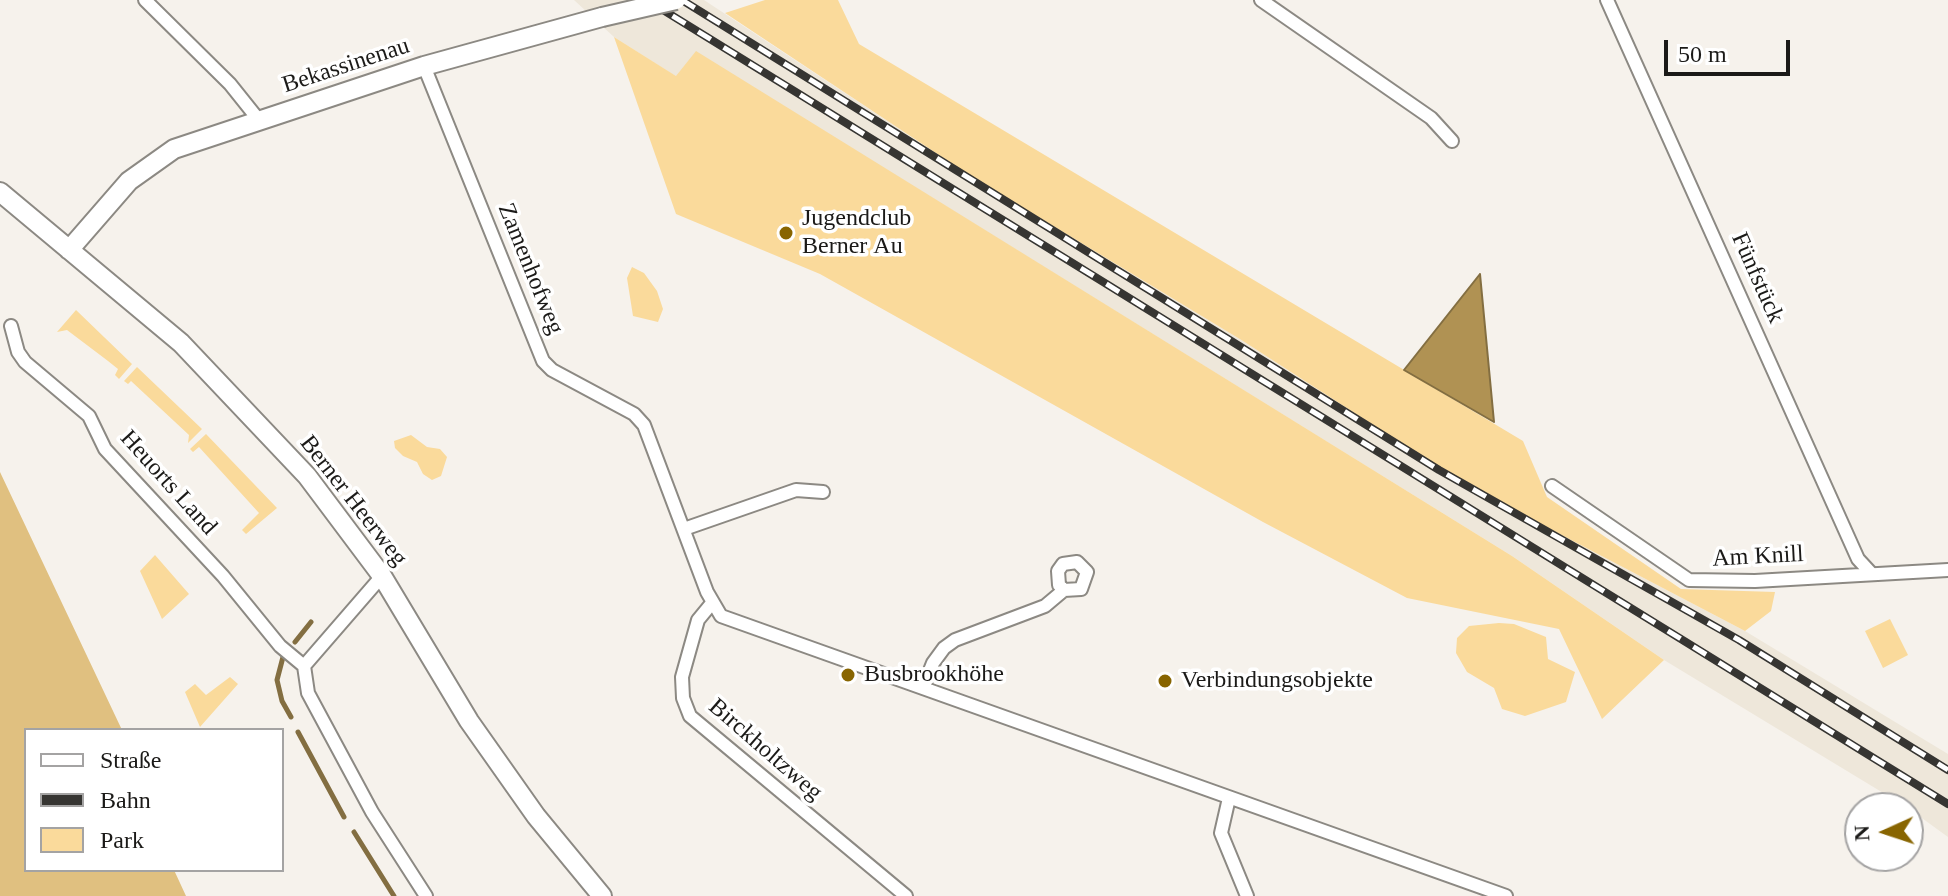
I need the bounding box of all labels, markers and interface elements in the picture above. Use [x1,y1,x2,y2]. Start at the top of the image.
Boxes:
scale bar [1668,24,1794,74]
street label: Bekassinenau [279,32,413,100]
text: 50 m [1678,41,1727,67]
street label: Zamenhofweg [491,199,569,339]
place label: Jugendclub Berner Au [802,205,911,261]
marker: Jugendclub Berner Au [777,224,795,242]
street label: Fünfstück [1724,228,1790,328]
street label: Heuorts Land [113,425,223,541]
street label: Berner Heerweg [293,430,413,572]
street label: Am Knill [1712,540,1804,574]
place label: Busbrookhöhe [864,661,1004,689]
marker: Busbrookhöhe [839,666,857,684]
place label: Verbindungsobjekte [1181,667,1373,695]
marker: Verbindungsobjekte [1156,672,1174,690]
street label: Birckholtzweg [702,693,828,807]
legend [24,728,284,872]
text: Straße [100,747,161,773]
text: Bahn [100,787,151,813]
north arrow [1844,792,1924,872]
text: N [1849,825,1874,842]
text: Park [100,827,144,853]

